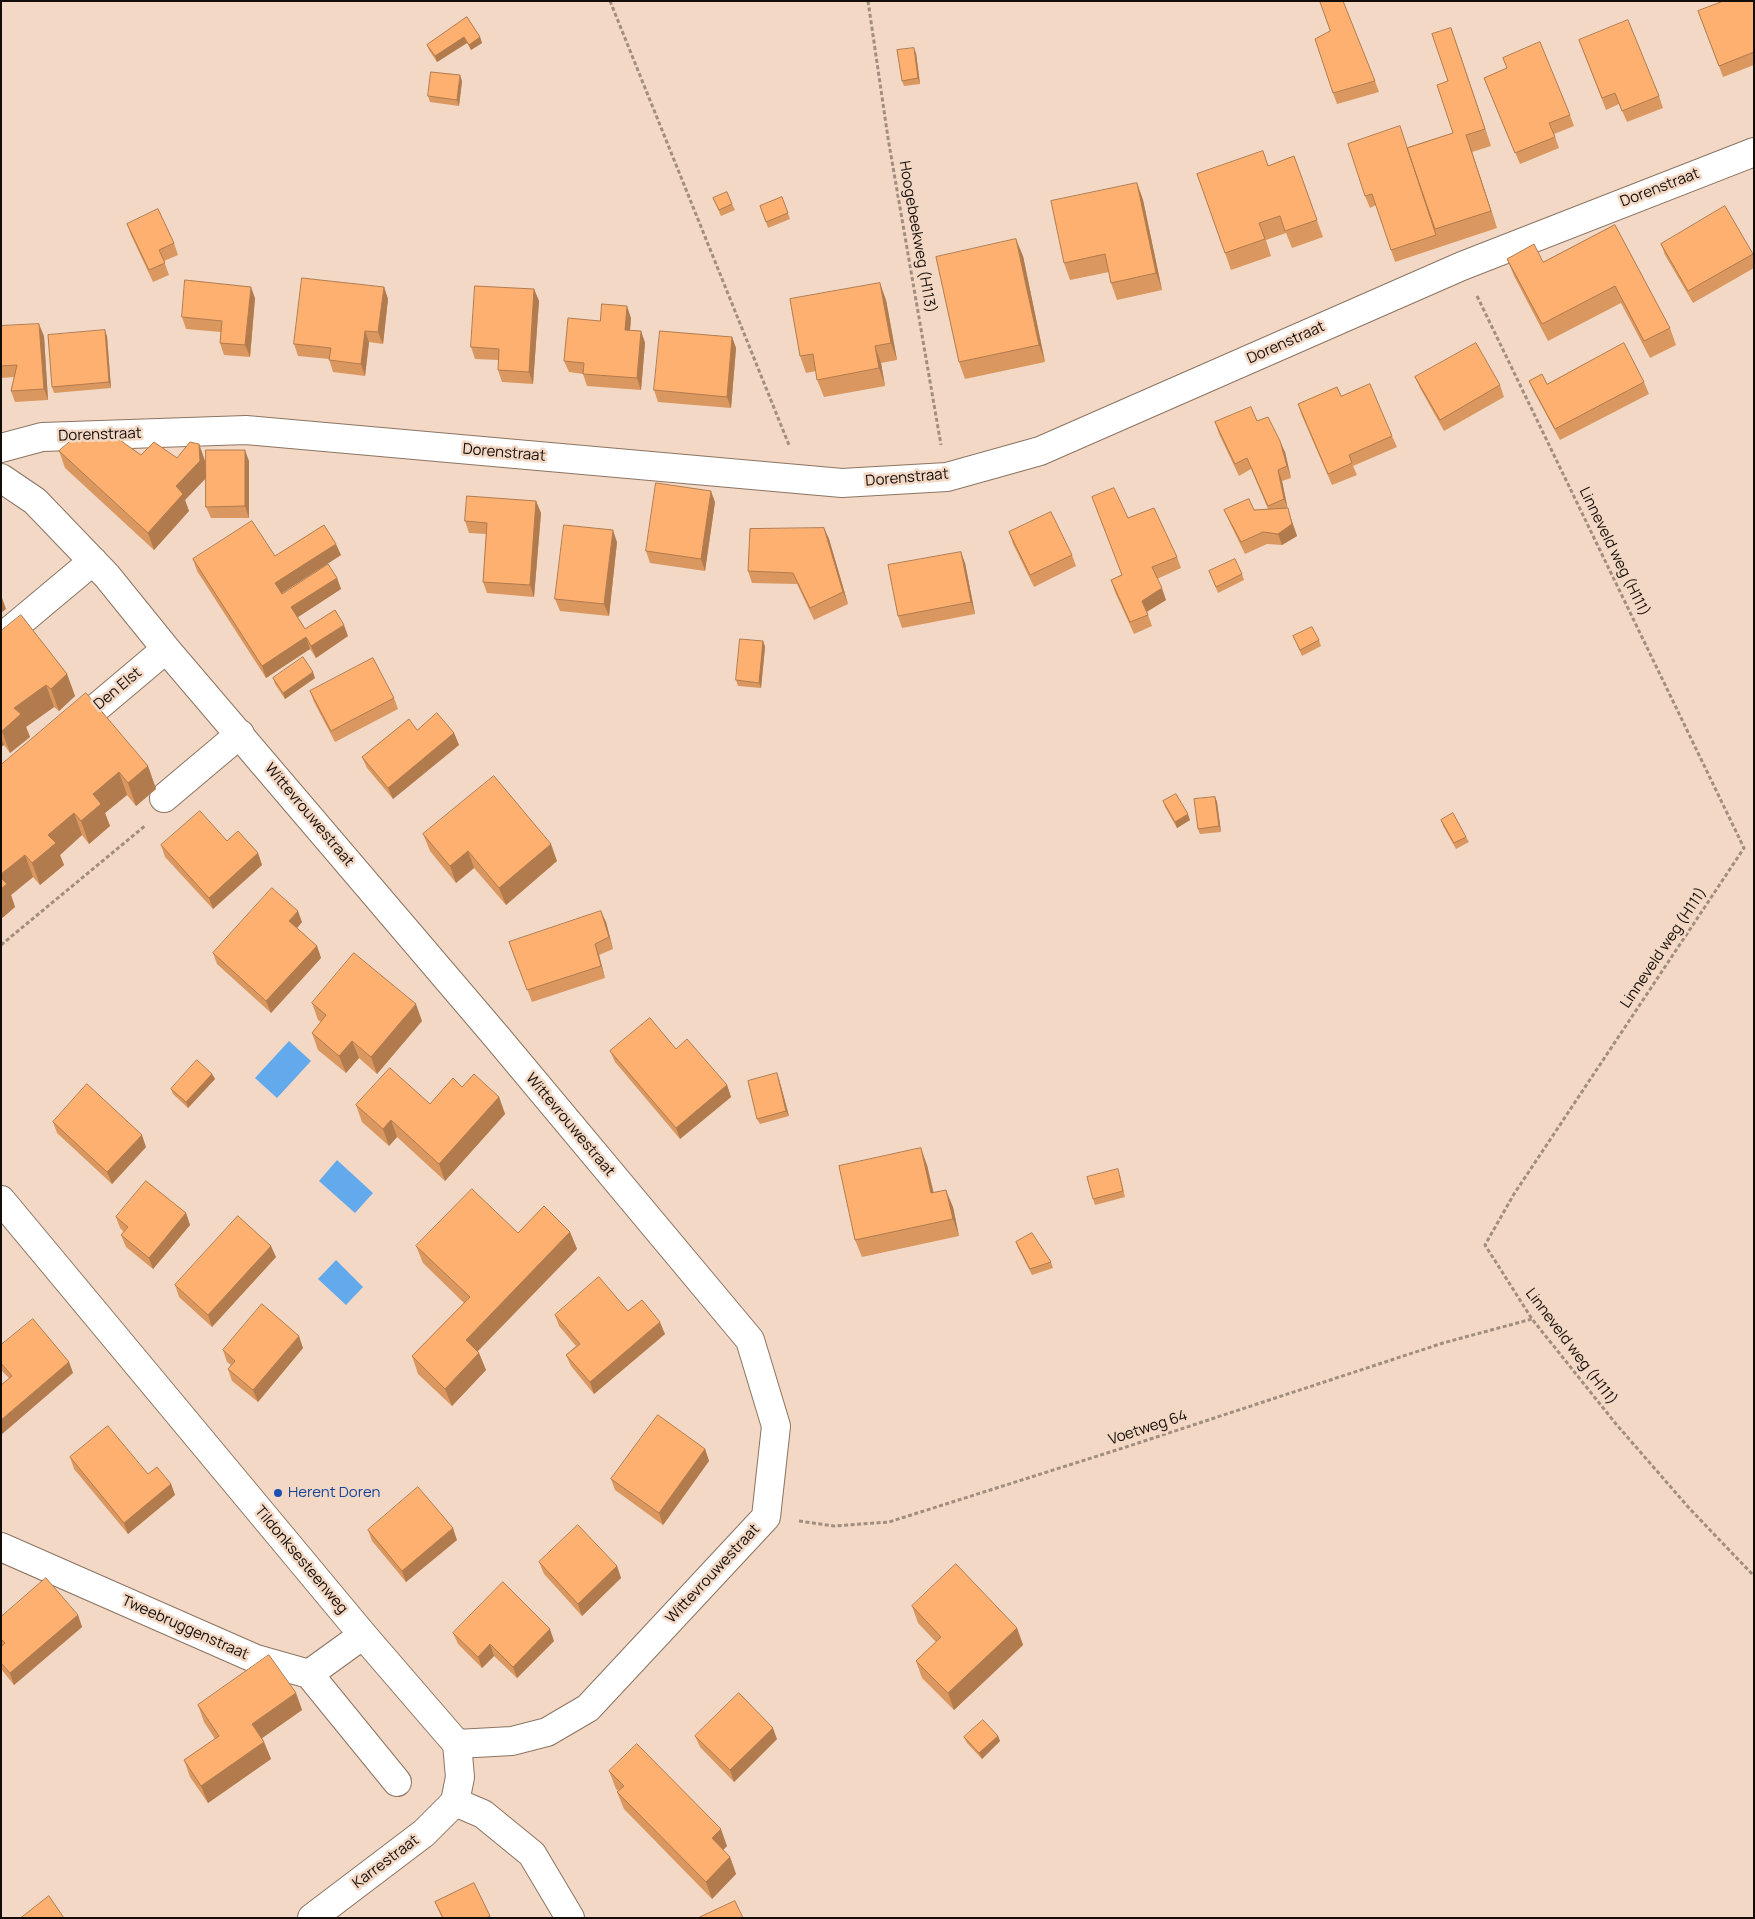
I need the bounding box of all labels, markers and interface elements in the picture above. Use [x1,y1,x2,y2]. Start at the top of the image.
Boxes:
street label: Hoogebeekweg (H113) [895,159,939,315]
street label: Dorenstraat [1618,165,1702,211]
street label: Dorenstraat [1244,318,1328,368]
street label: Dorenstraat [58,425,142,445]
street label: Dorenstraat [462,440,546,466]
street label: Dorenstraat [865,465,949,491]
street label: Linneveld weg (H111) [1575,485,1653,619]
street label: Den Elst [91,664,145,714]
street label: Wittevrouwestraat [261,760,357,870]
street label: Linneveld weg (H111) [1617,884,1711,1012]
street label: Wittevrouwestraat [522,1070,618,1180]
street label: Linneveld weg (H111) [1521,1285,1621,1409]
street label: Voetweg 64 [1106,1407,1190,1449]
place label: Herent Doren [288,1484,380,1502]
marker: Herent Doren [272,1487,284,1499]
street label: Tildonksesteenweg [251,1502,351,1618]
street label: Wittevrouwestraat [662,1521,764,1627]
street label: Tweebruggenstraat [119,1592,251,1664]
street label: Karrestraat [349,1831,423,1893]

